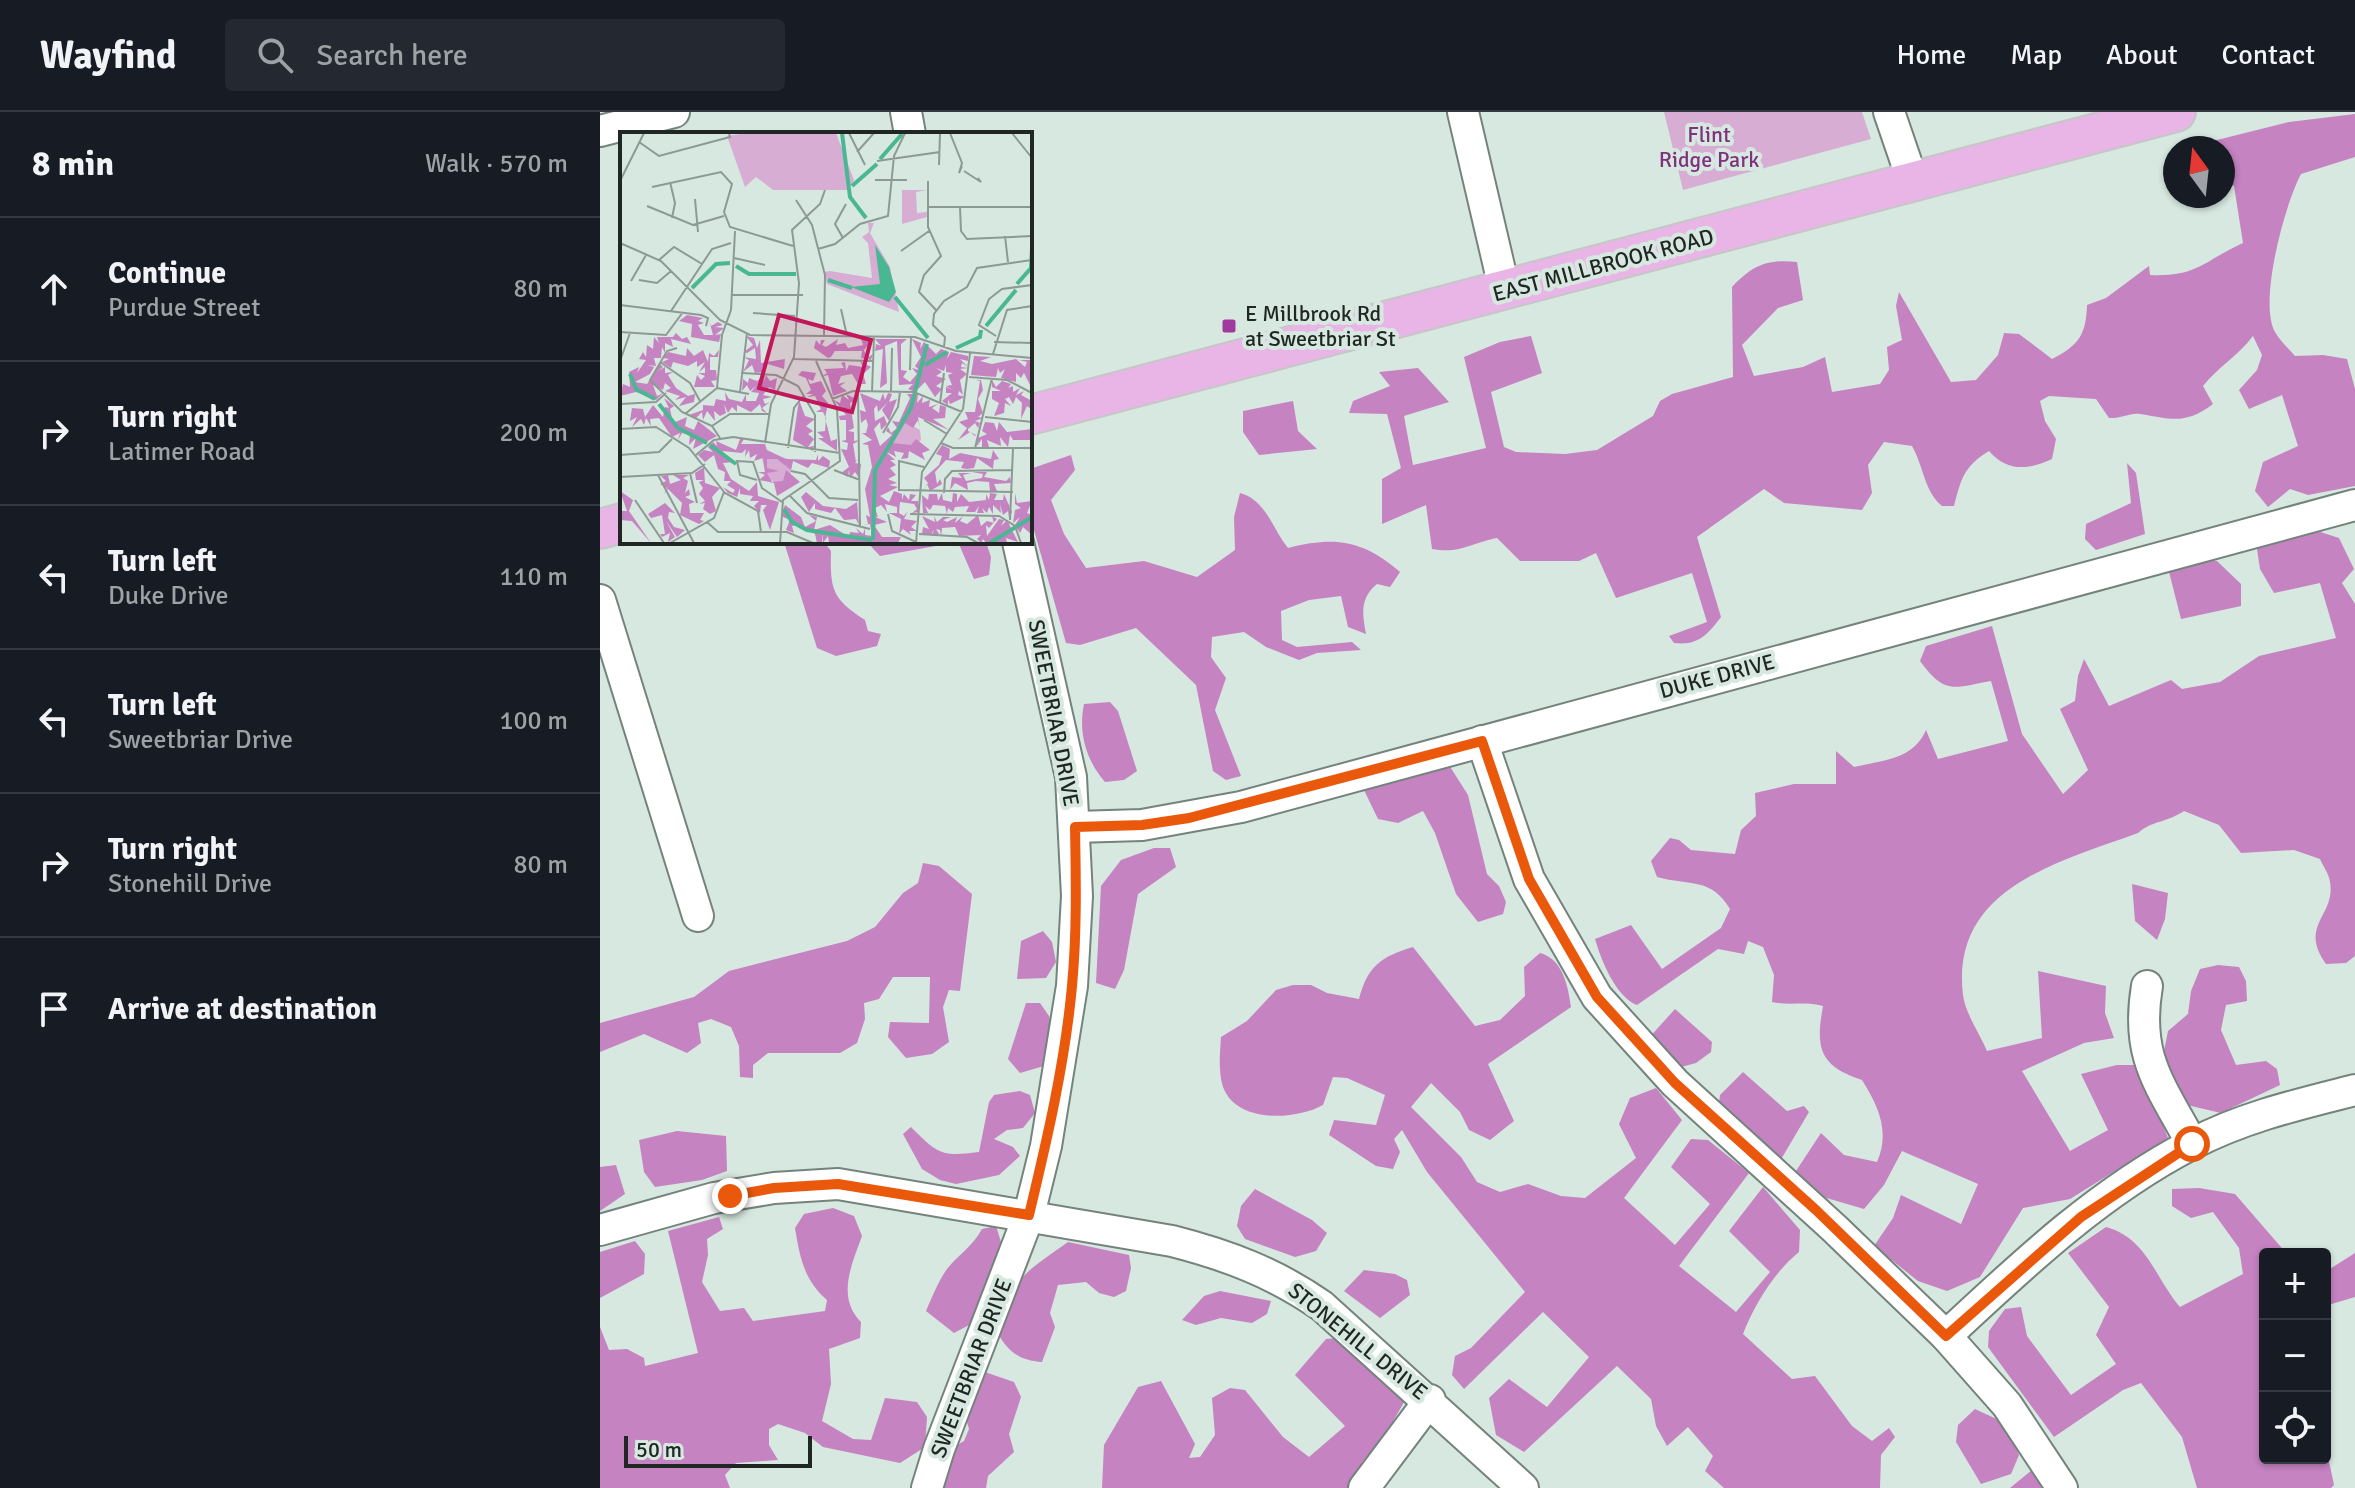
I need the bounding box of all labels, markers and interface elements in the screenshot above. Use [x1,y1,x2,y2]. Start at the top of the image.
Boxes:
search box [225,19,785,91]
text: Wayfind [40,32,177,79]
icon: search [253,33,297,77]
text: Search here [317,37,468,74]
text: Home [1897,38,1966,72]
text: Map [2010,38,2062,72]
text: About [2106,38,2178,72]
text: Contact [2222,38,2315,72]
park label: Flint Ridge Park [1659,121,1759,173]
inset map [620,132,1032,544]
north arrow [2163,136,2235,208]
text: 8 min [32,143,114,185]
text: Walk · 570 m [425,148,568,180]
street label: EAST MILLBROOK ROAD [1489,222,1717,308]
text: Continue [108,255,226,292]
icon: ahead [32,267,76,311]
text: 80 m [513,273,568,305]
text: Purdue Street [108,292,260,324]
place label: E Millbrook Rd at Sweetbriar St [1245,300,1396,352]
marker: E Millbrook Rd at Sweetbriar St [1220,317,1238,335]
text: Turn right [108,399,237,436]
icon: right [32,411,76,455]
text: 200 m [499,417,568,449]
text: Latimer Road [108,436,255,468]
text: Turn left [108,543,217,580]
icon: left [32,555,76,599]
text: 110 m [499,561,568,593]
text: Duke Drive [108,580,228,612]
street label: SWEETBRIAR DRIVE [1023,617,1085,809]
street label: DUKE DRIVE [1656,648,1778,704]
text: Turn left [108,687,217,724]
icon: left [32,699,76,743]
text: 100 m [499,705,568,737]
text: Sweetbriar Drive [108,724,293,756]
text: Turn right [108,831,237,868]
icon: right [32,843,76,887]
text: 80 m [513,849,568,881]
text: Stonehill Drive [108,868,272,900]
icon: arrive [32,987,76,1031]
text: Arrive at destination [108,991,377,1028]
route start [2174,1126,2210,1162]
route end [712,1178,748,1214]
map controls [2259,1248,2331,1464]
button: + [2259,1248,2331,1320]
street label: SWEETBRIAR DRIVE [924,1275,1018,1461]
street label: STONEHILL DRIVE [1283,1277,1433,1405]
button: − [2259,1320,2331,1392]
button: locate [2259,1392,2331,1464]
scale bar [624,1432,812,1468]
text: 50 m [636,1436,682,1463]

